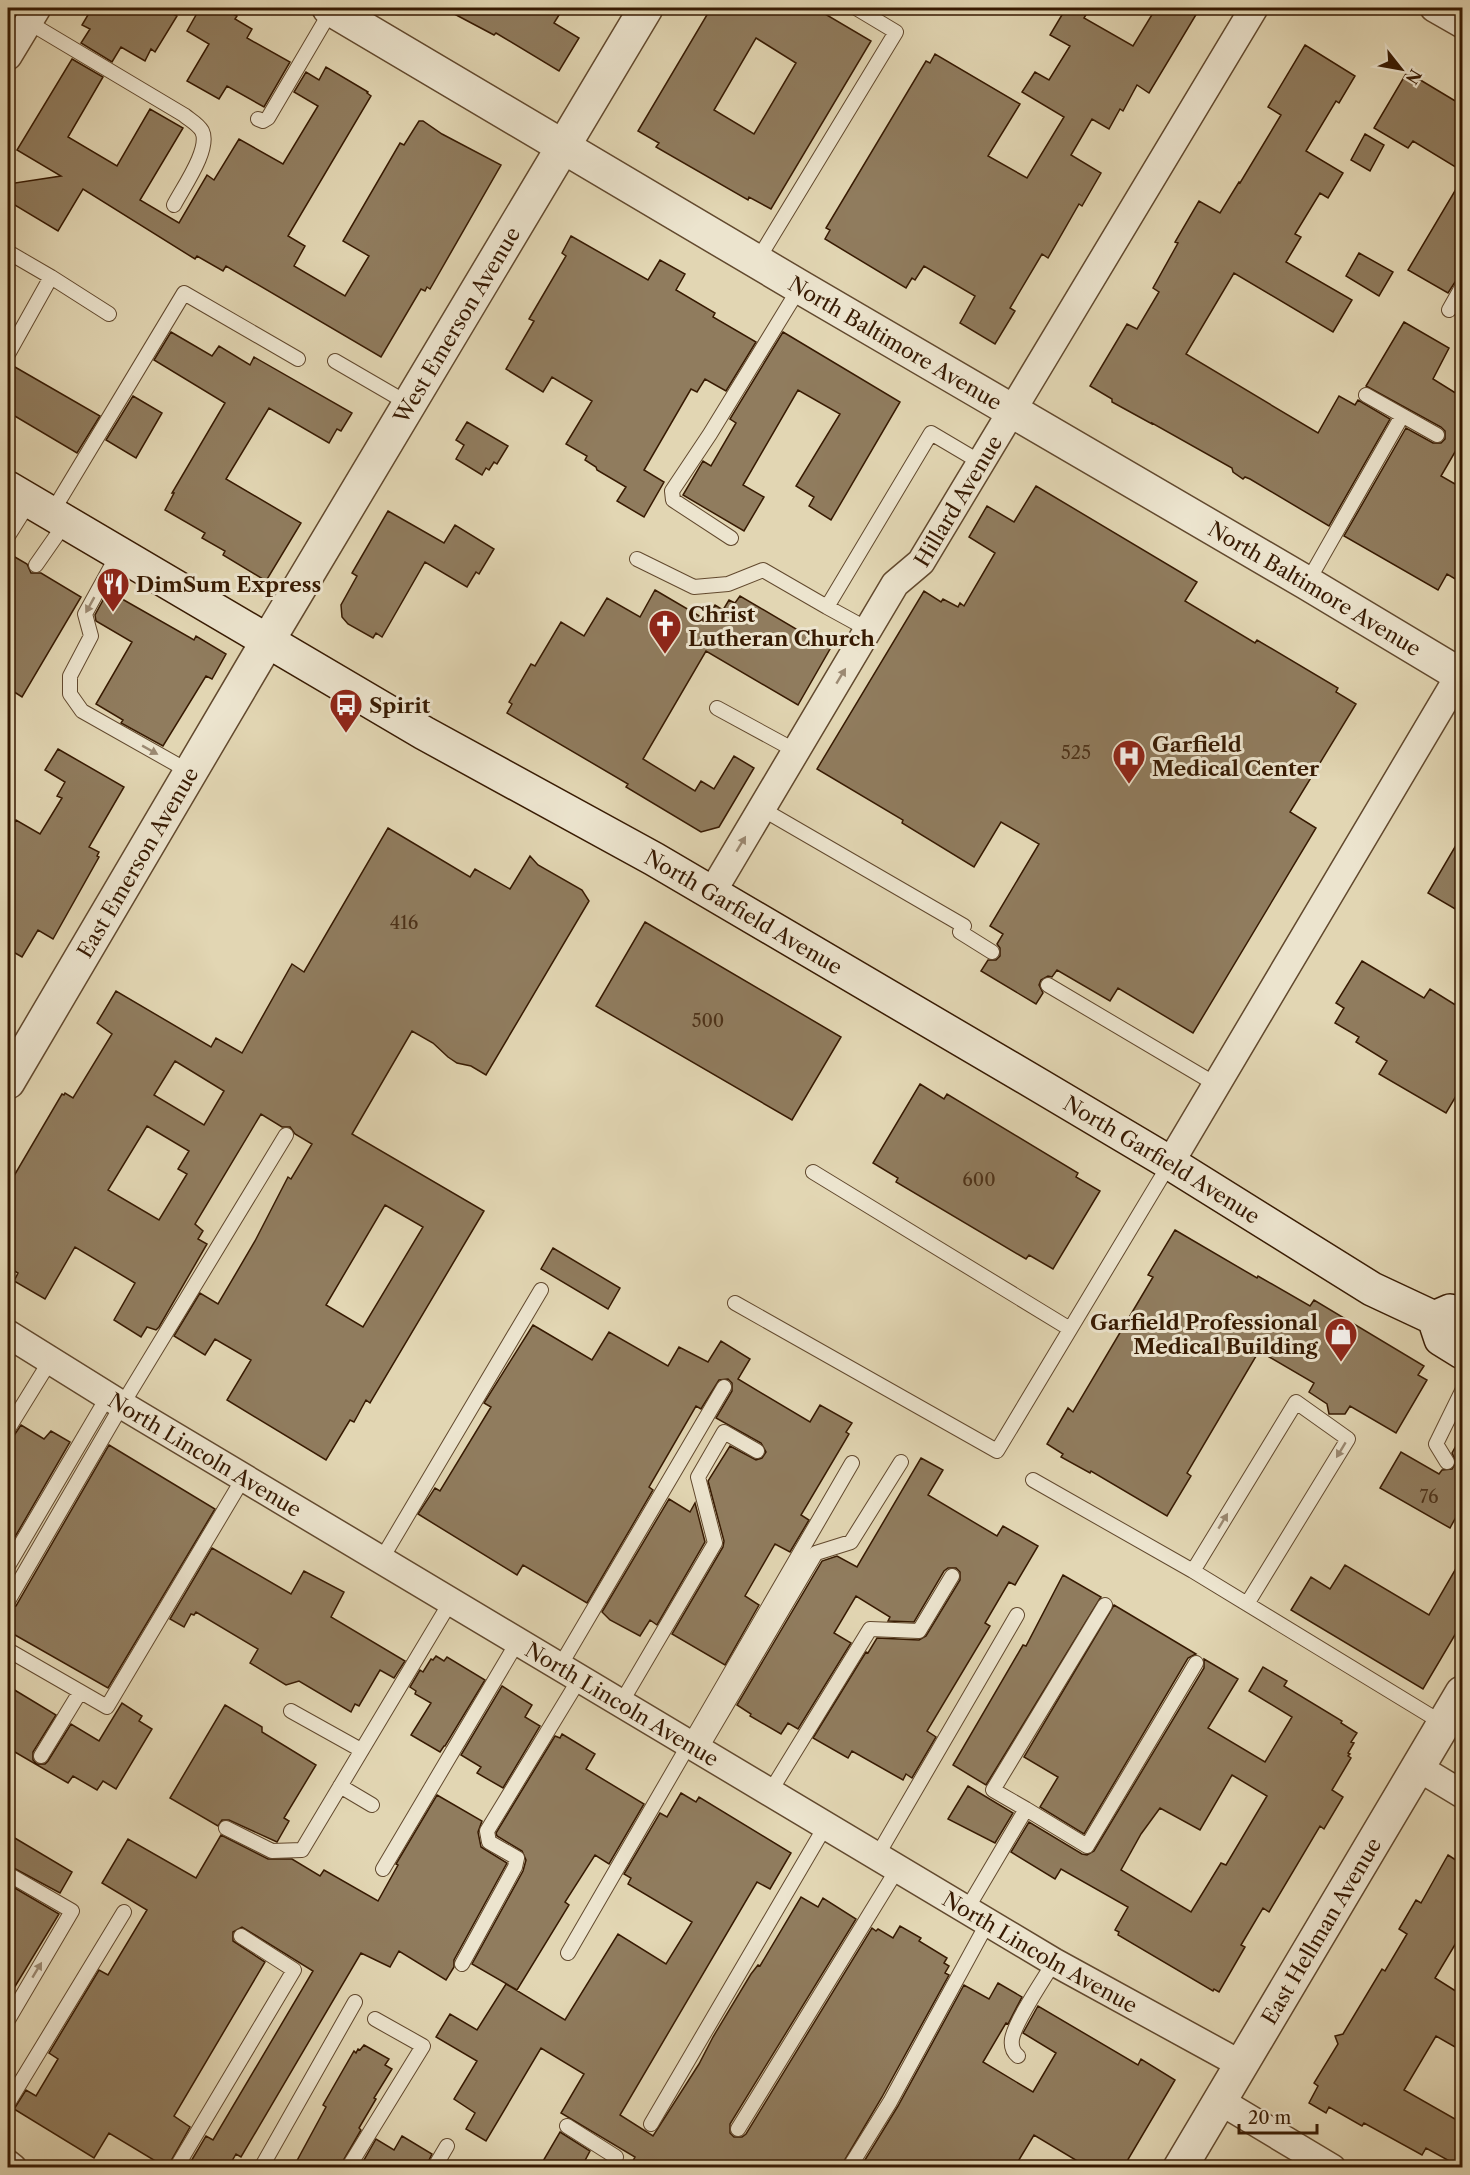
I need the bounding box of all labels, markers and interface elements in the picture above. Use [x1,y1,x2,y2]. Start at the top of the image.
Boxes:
north arrow [1371,39,1431,99]
text: N [1402,66,1426,88]
street label: West Emerson Avenue [388,222,525,428]
street label: North Baltimore Avenue [784,271,1007,415]
street label: Hillard Avenue [909,431,1007,571]
street label: North Baltimore Avenue [1204,516,1426,661]
restaurant icon: DimSum Express [95,566,131,613]
place label: DimSum Express [136,572,321,597]
one-way arrow [85,597,95,614]
place label: Christ Lutheran Church [688,602,875,651]
church icon: Christ Lutheran Church [647,608,683,655]
one-way arrow [836,668,847,684]
bus stop icon: Spirit [328,687,364,734]
place label: Spirit [369,693,431,718]
place label: Garfield Medical Center [1152,732,1320,781]
hospital icon: Garfield Medical Center [1111,738,1147,785]
house number: 525 [1061,742,1091,764]
one-way arrow [142,745,159,755]
street label: East Emerson Avenue [72,762,203,962]
one-way arrow [736,836,747,852]
street label: North Garfield Avenue [640,844,847,979]
house number: 416 [390,912,418,934]
house number: 500 [692,1010,724,1032]
street label: North Garfield Avenue [1059,1090,1265,1228]
house number: 600 [962,1169,996,1191]
place label: Garfield Professional Medical Building [1090,1310,1319,1359]
shop icon: Garfield Professional Medical Building [1323,1316,1359,1363]
street label: North Lincoln Avenue [104,1387,306,1522]
one-way arrow [1336,1442,1347,1458]
house number: 76 [1419,1486,1439,1508]
one-way arrow [1218,1513,1229,1529]
street label: North Lincoln Avenue [521,1637,723,1771]
street label: East Hellman Avenue [1256,1833,1386,2028]
street label: North Lincoln Avenue [938,1886,1142,2018]
one-way arrow [32,1962,43,1978]
scale bar [1239,2097,1317,2135]
text: 20 m [1248,2107,1292,2129]

